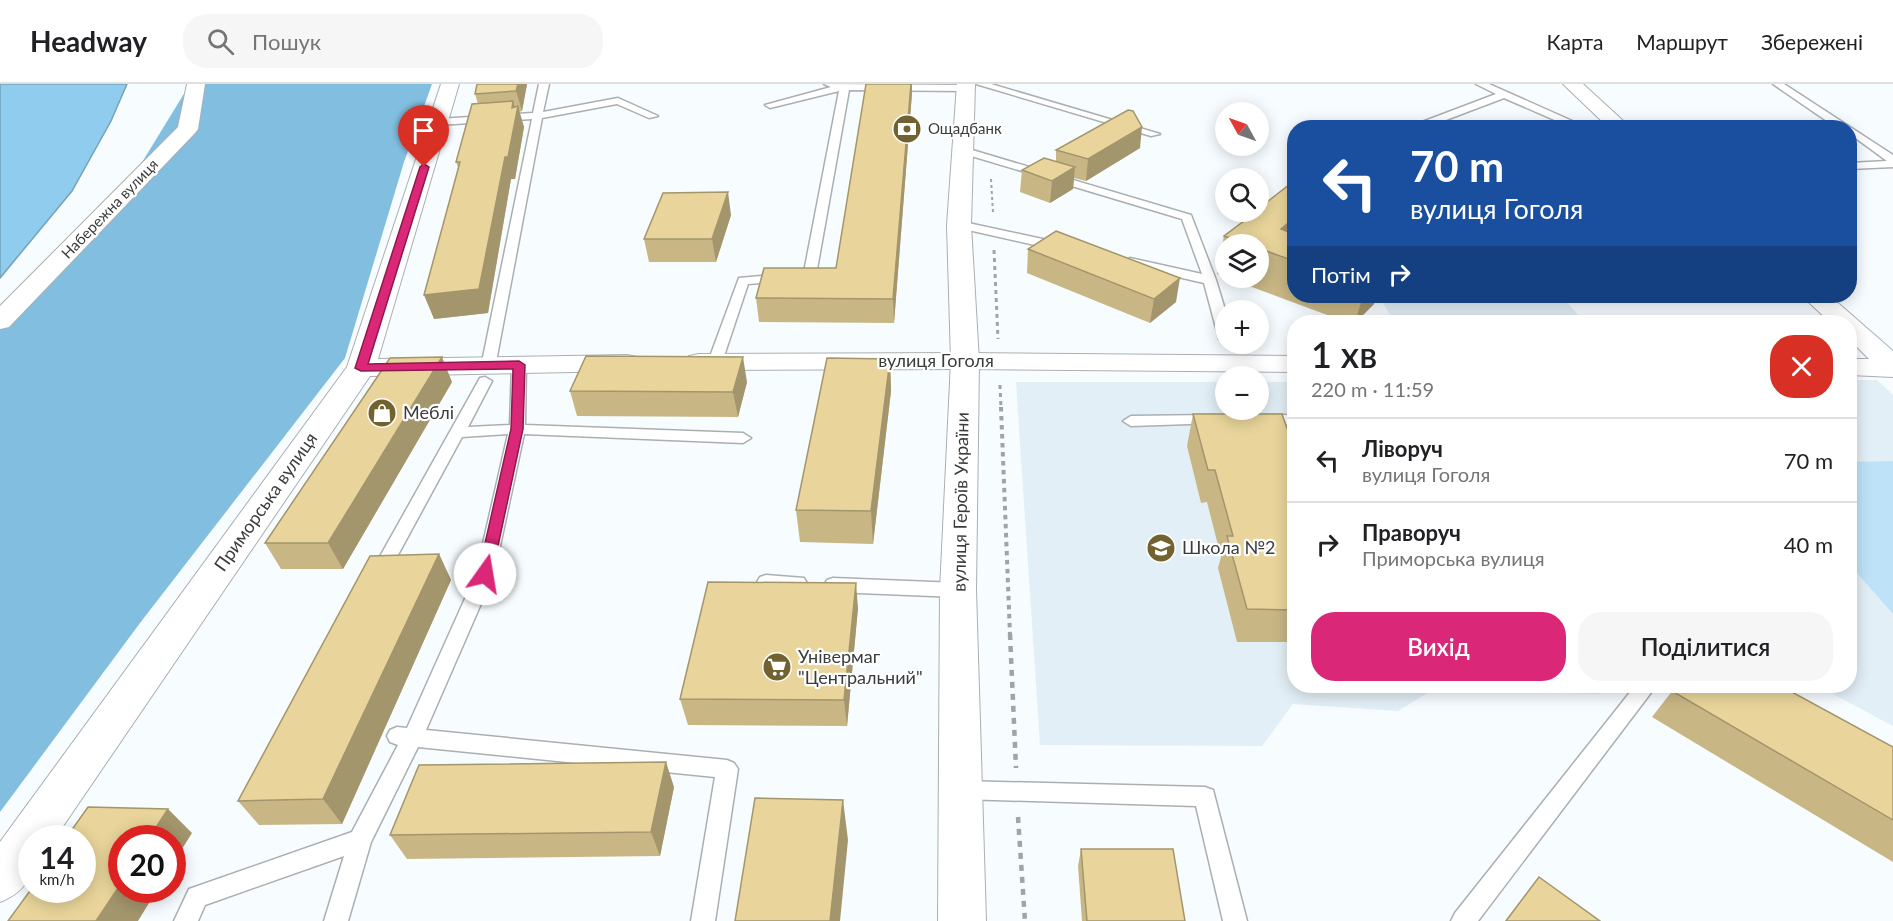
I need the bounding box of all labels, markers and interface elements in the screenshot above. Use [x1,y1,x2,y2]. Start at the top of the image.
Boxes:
search box [183,14,603,68]
text: Headway [30,24,147,58]
icon: search [204,25,237,58]
text: Пошук [252,28,321,55]
text: Карта [1547,29,1603,54]
text: Маршрут [1636,29,1728,54]
text: Збережені [1761,29,1863,54]
north arrow [1215,102,1269,156]
map controls [1215,102,1269,420]
pin [398,105,449,167]
bank icon: Ощадбанк [891,113,923,145]
icon: arrive [407,114,440,147]
place label: Ощадбанк [928,119,1002,137]
text: 70 m [1410,141,1504,191]
icon: left [1311,144,1389,222]
street label: Набережна вулиця [57,155,161,262]
button: search [1215,168,1269,222]
text: вулиця Гоголя [1410,192,1583,225]
button: layers [1215,234,1269,288]
icon: right [1383,258,1416,291]
text: Потім [1311,261,1371,288]
button: + [1215,300,1269,354]
text: 1 хв [1311,332,1377,376]
button: close [1770,335,1833,398]
street label: вулиця Гоголя [878,349,994,371]
button: − [1215,366,1269,420]
text: 220 m · 11:59 [1311,377,1434,401]
shop icon: Меблі [366,397,398,429]
place label: Меблі [403,401,454,423]
street label: вулиця Героїв України [947,412,973,592]
street label: Приморська вулиця [209,428,321,575]
text: Ліворуч [1362,435,1443,462]
icon: left [1311,444,1344,477]
text: 70 m [1784,447,1833,474]
text: вулиця Гоголя [1362,462,1490,486]
text: Праворуч [1362,519,1461,546]
icon: right [1311,528,1344,561]
text: 40 m [1784,531,1833,558]
school or university icon: Школа №2 [1145,532,1177,564]
place label: Школа №2 [1182,536,1276,558]
position arrow [453,542,517,606]
text: Приморська вулиця [1362,546,1545,570]
button: Вихід [1311,612,1566,681]
button: Поділитися [1578,612,1833,681]
place label: Універмаг "Центральний" [798,645,923,688]
supermarket icon: Універмаг "Центральний" [761,651,793,683]
speed limit sign: 20 [108,825,186,903]
text: 14 [40,839,74,875]
text: km/h [39,870,75,888]

